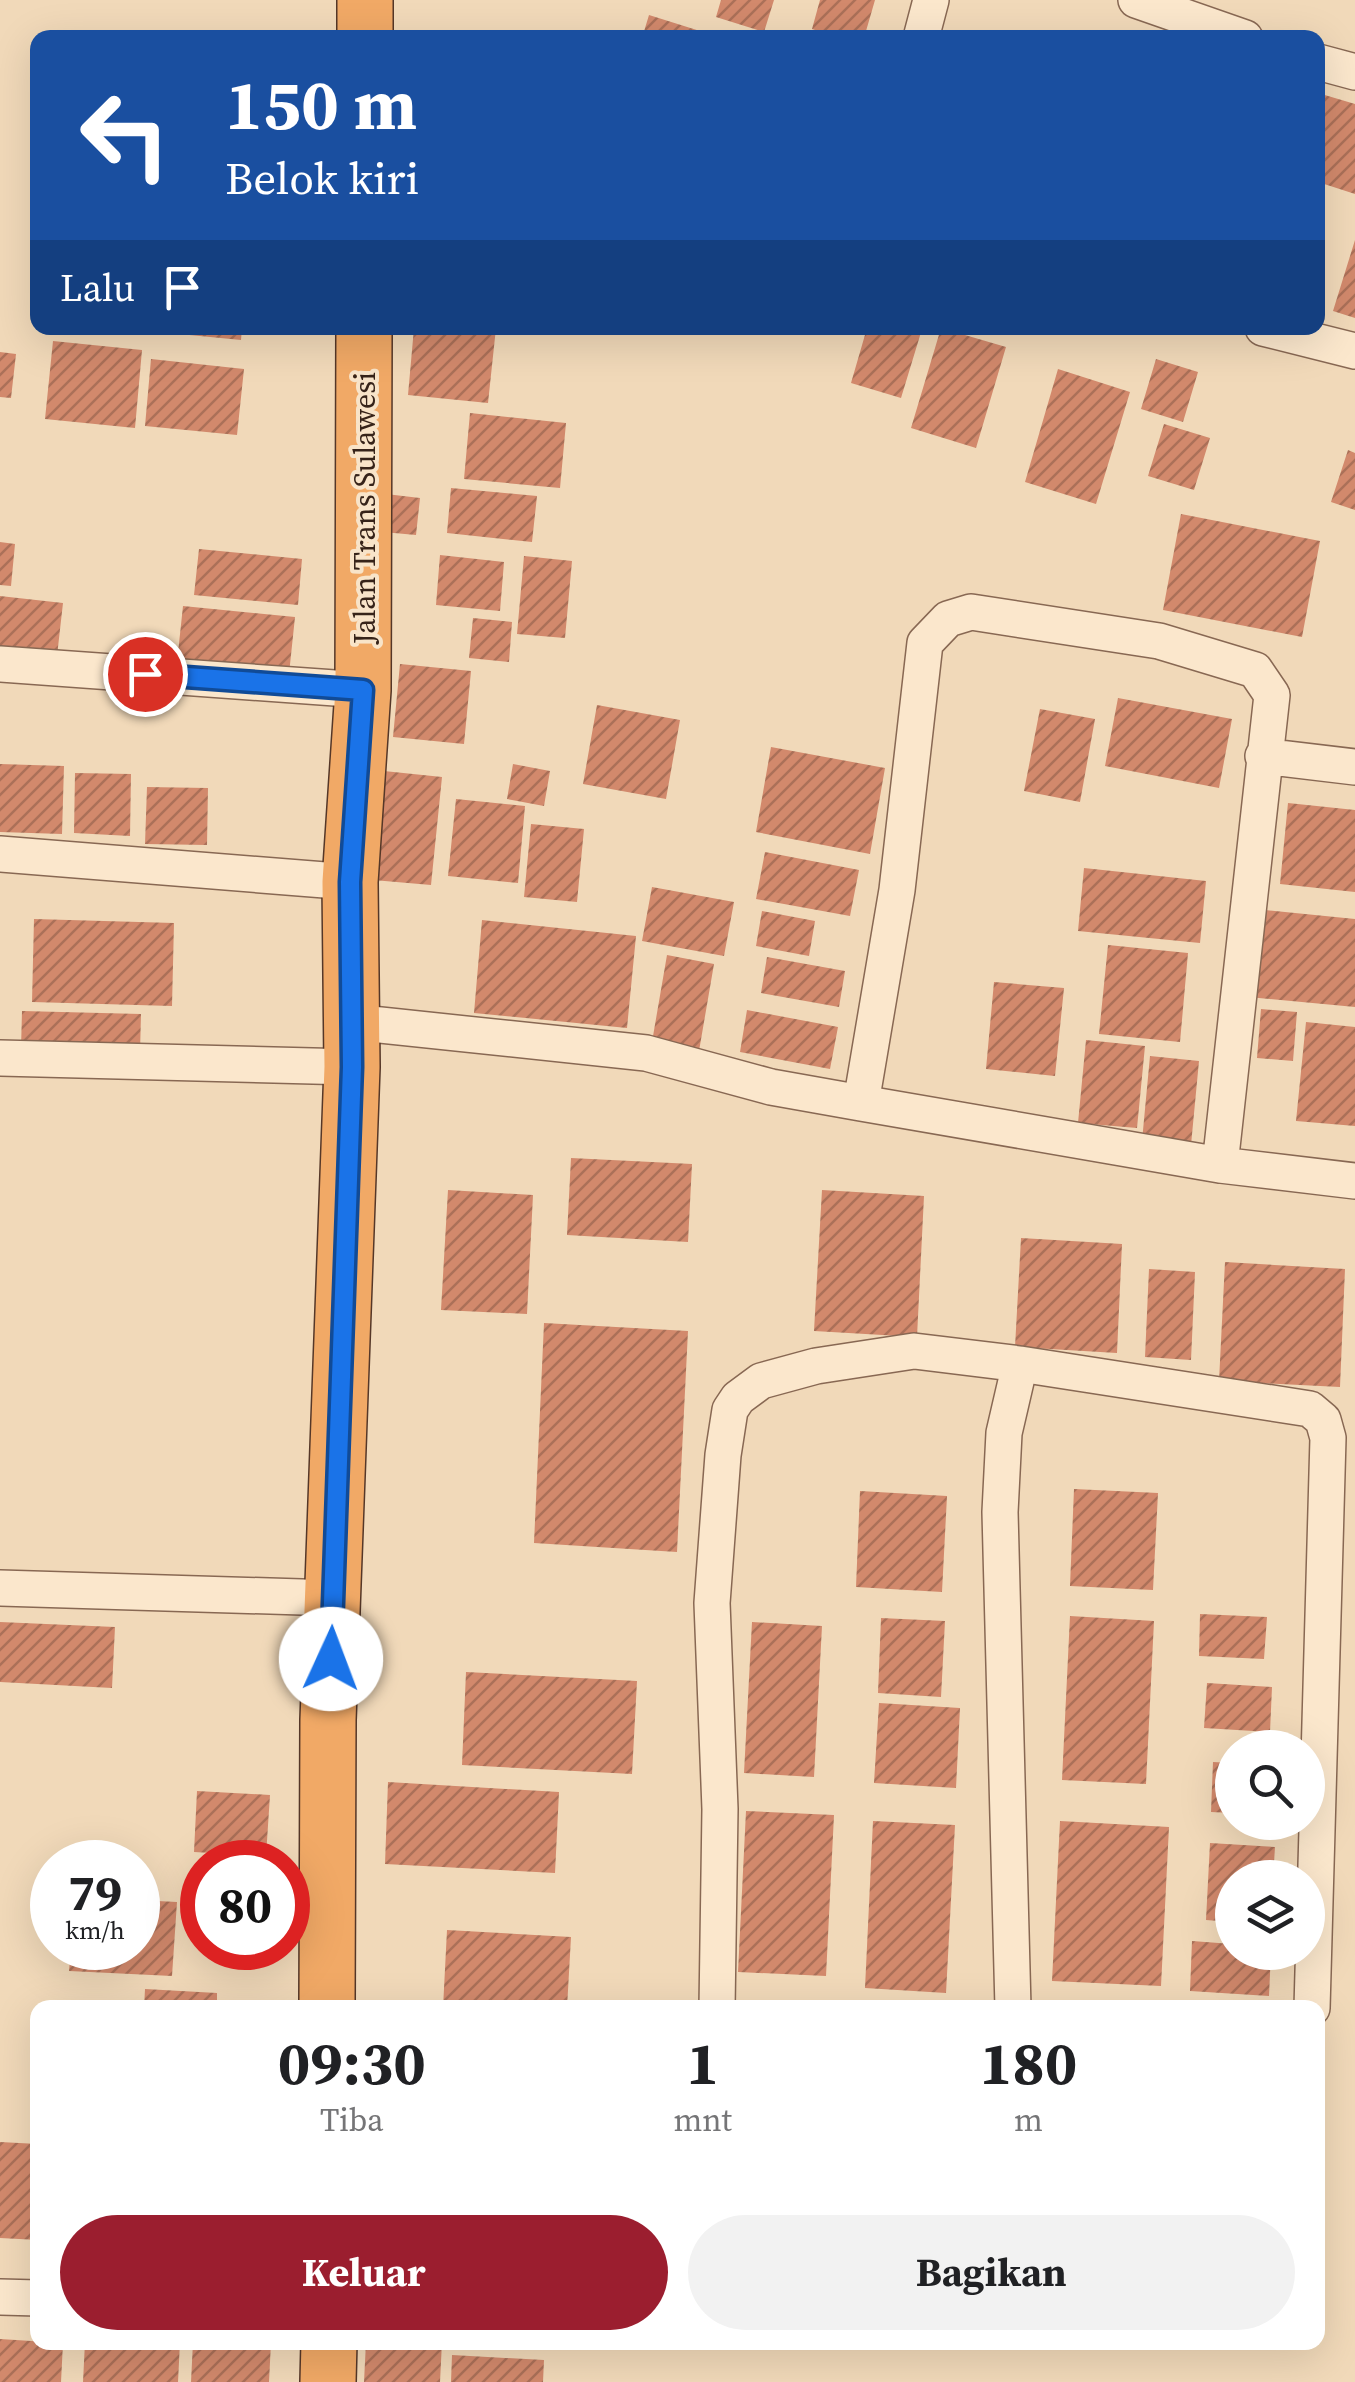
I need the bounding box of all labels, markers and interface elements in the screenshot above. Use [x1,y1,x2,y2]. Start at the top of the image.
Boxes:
text: 150 m [225,56,417,152]
icon: left [60,70,190,200]
text: Belok kiri [225,147,419,209]
icon: arrive [155,260,210,315]
text: Lalu [60,262,135,314]
street label: Jalan Trans Sulawesi [344,372,385,645]
pin [103,632,188,717]
icon: arrive [118,647,173,702]
position arrow [279,1607,383,1711]
map controls [1215,1730,1325,1970]
button: search [1215,1730,1325,1840]
speed limit sign: 80 [180,1840,310,1970]
text: 79 [68,1858,122,1927]
button: layers [1215,1860,1325,1970]
text: km/h [65,1913,125,1947]
text: 09:30 [278,2022,426,2104]
text: 1 [687,2022,719,2104]
text: 180 [980,2022,1077,2104]
text: Tiba [320,2098,384,2142]
text: mnt [674,2098,732,2142]
text: m [1014,2098,1043,2142]
button: Keluar [60,2215,668,2330]
button: Bagikan [688,2215,1295,2330]

